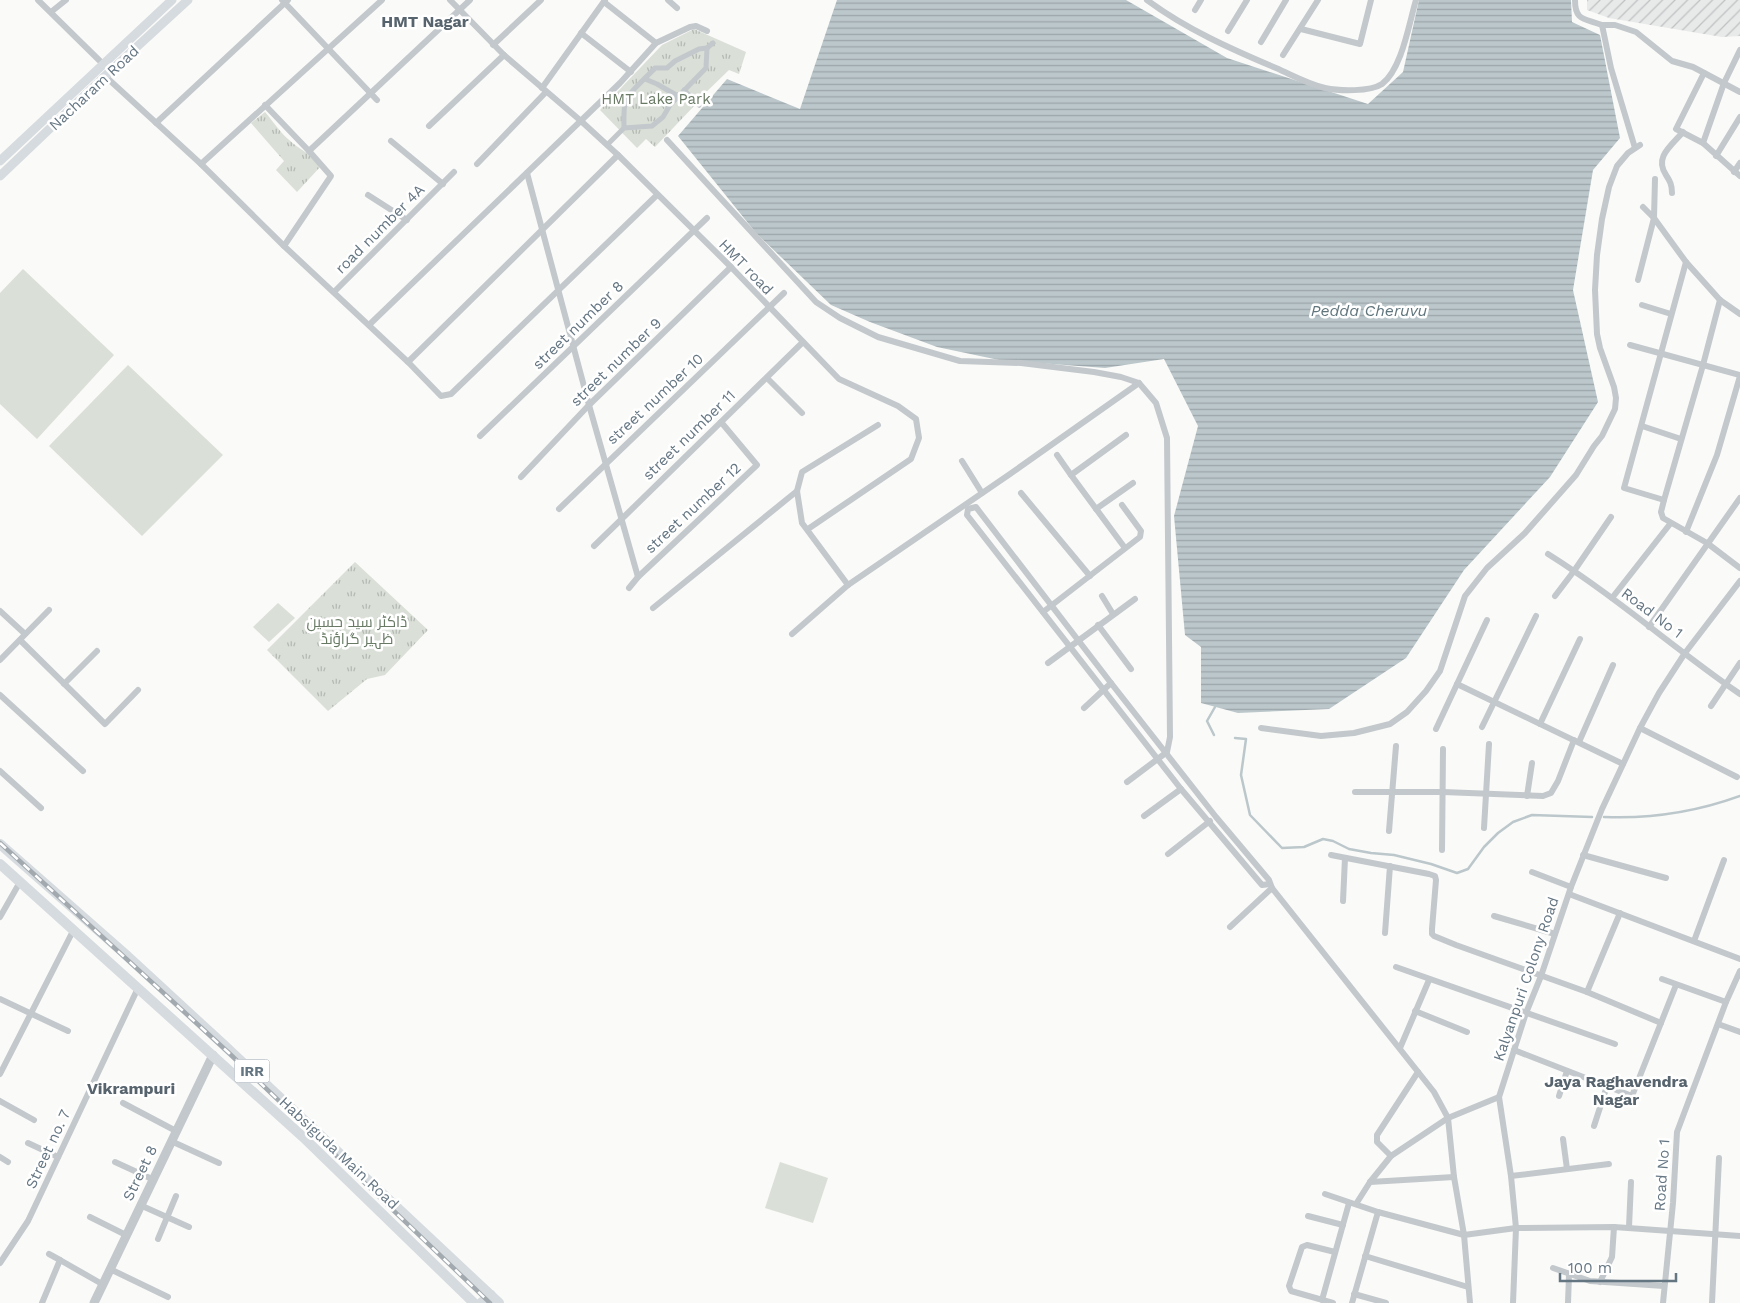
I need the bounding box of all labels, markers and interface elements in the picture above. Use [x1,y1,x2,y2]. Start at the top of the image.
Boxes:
district label: HMT Nagar [381,12,469,31]
street label: Nacharam Road [45,42,143,134]
park label: HMT Lake Park [601,90,711,108]
street label: road number 4A [332,181,428,277]
street label: HMT road [715,235,777,299]
street label: street number 8 [529,277,627,373]
water label: Pedda Cheruvu [1311,301,1428,320]
street label: street number 9 [567,314,665,410]
street label: street number 10 [603,350,707,448]
street label: street number 11 [639,386,739,484]
street label: street number 12 [641,459,745,557]
street label: Road No 1 [1618,584,1686,642]
park label: ڈاکٹر سید حسین ظہیر گراؤنڈ [307,613,407,650]
street label: Kalyanpuri Colony Road [1489,894,1563,1064]
road number: IRR [234,1060,270,1082]
district label: Jaya Raghavendra Nagar [1544,1072,1688,1109]
district label: Vikrampuri [87,1079,175,1098]
street label: Habsiguda Main Road [276,1093,402,1213]
street label: Street no. 7 [22,1107,74,1191]
street label: Road No 1 [1651,1138,1673,1212]
street label: Street 8 [119,1142,161,1204]
scale bar [1560,1250,1676,1282]
text: 100 m [1568,1259,1612,1277]

